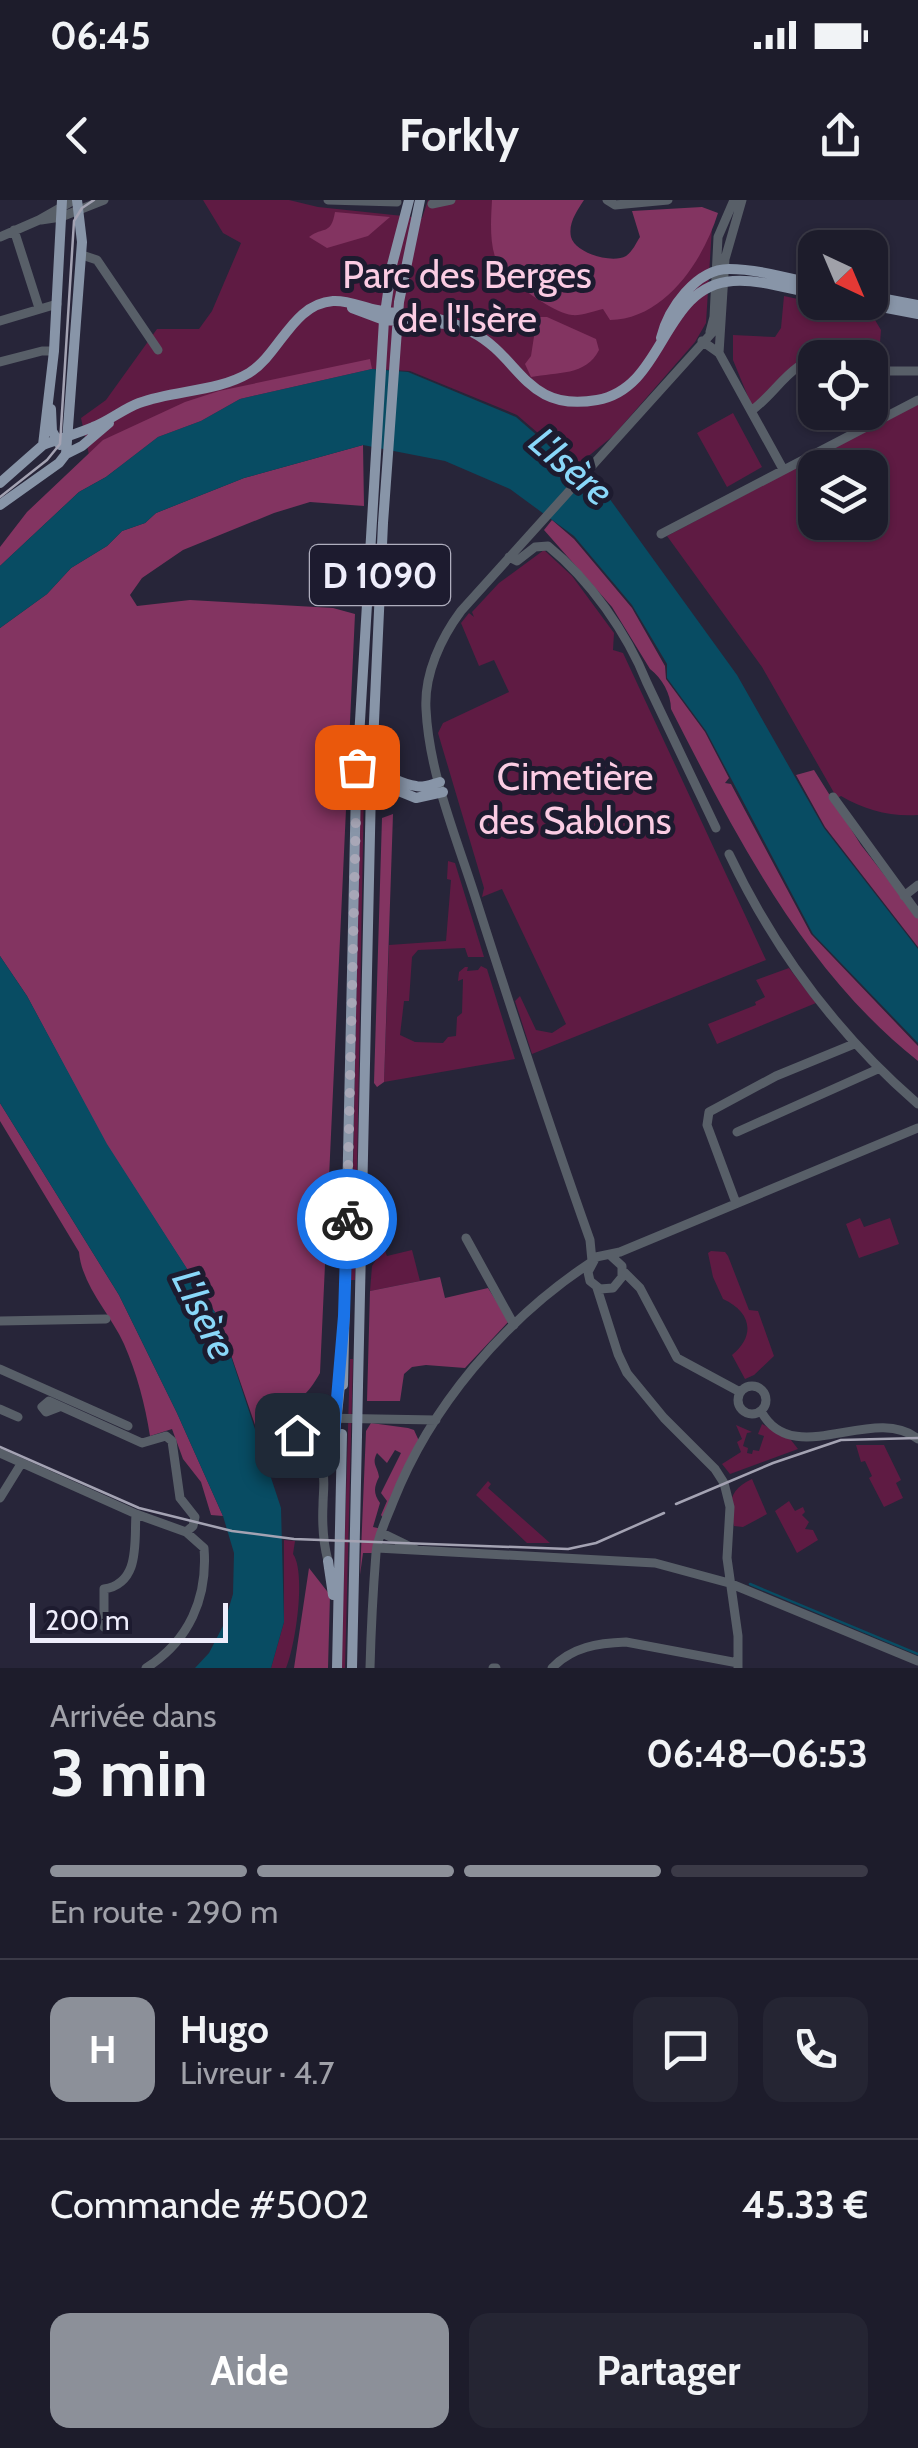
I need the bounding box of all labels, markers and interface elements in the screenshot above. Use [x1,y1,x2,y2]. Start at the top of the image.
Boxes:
text: 06:45 [50,12,151,59]
icon: back [50,108,105,163]
text: Forkly [399,108,519,162]
icon: share [813,108,868,163]
north arrow [798,230,888,320]
map controls [798,230,888,540]
park label: Parc des Berges de l'Isère [342,251,592,342]
button: locate [798,340,888,430]
water label: L'Isère [520,417,624,515]
button: layers [798,450,888,540]
road number: D 1090 [310,545,450,605]
pin [315,725,400,810]
icon: bag [330,740,385,795]
park label: Cimetière des Sablons [478,753,672,844]
courier [297,1169,397,1269]
icon: bike [320,1192,375,1247]
water label: L'Isère [162,1261,248,1367]
pin [255,1393,340,1478]
icon: home [270,1408,325,1463]
scale bar [30,1598,228,1642]
text: 200 m [45,1603,130,1637]
text: Arrivée dans [50,1696,216,1735]
text: 06:48–06:53 [646,1730,868,1777]
text: 3 min [50,1733,208,1812]
text: En route · 290 m [50,1892,278,1931]
button: chat [633,1997,738,2102]
button: phone [763,1997,868,2102]
text: Hugo [180,2006,269,2053]
text: H [89,2026,116,2073]
text: Livreur · 4.7 [180,2053,334,2092]
text: Commande #5002 [50,2181,369,2228]
text: 45.33 € [742,2181,868,2228]
button: Aide [50,2313,449,2428]
button: Partager [469,2313,868,2428]

